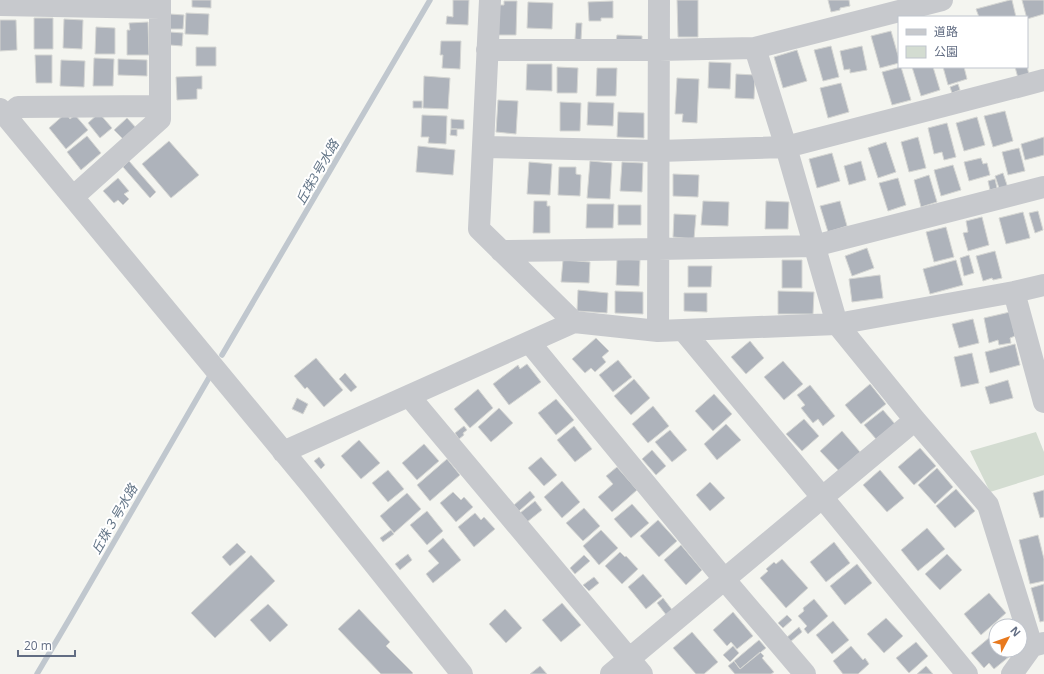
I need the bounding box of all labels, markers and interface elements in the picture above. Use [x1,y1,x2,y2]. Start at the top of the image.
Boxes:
legend [898,16,1028,68]
text: 道路 [934,23,958,40]
text: 公園 [934,43,958,60]
water label: 丘珠3号水路 [291,135,343,208]
water label: 丘珠３号水路 [87,480,142,557]
north arrow [988,618,1028,658]
text: N [1007,623,1025,639]
scale bar [18,632,75,658]
text: 20 m [24,637,52,654]

